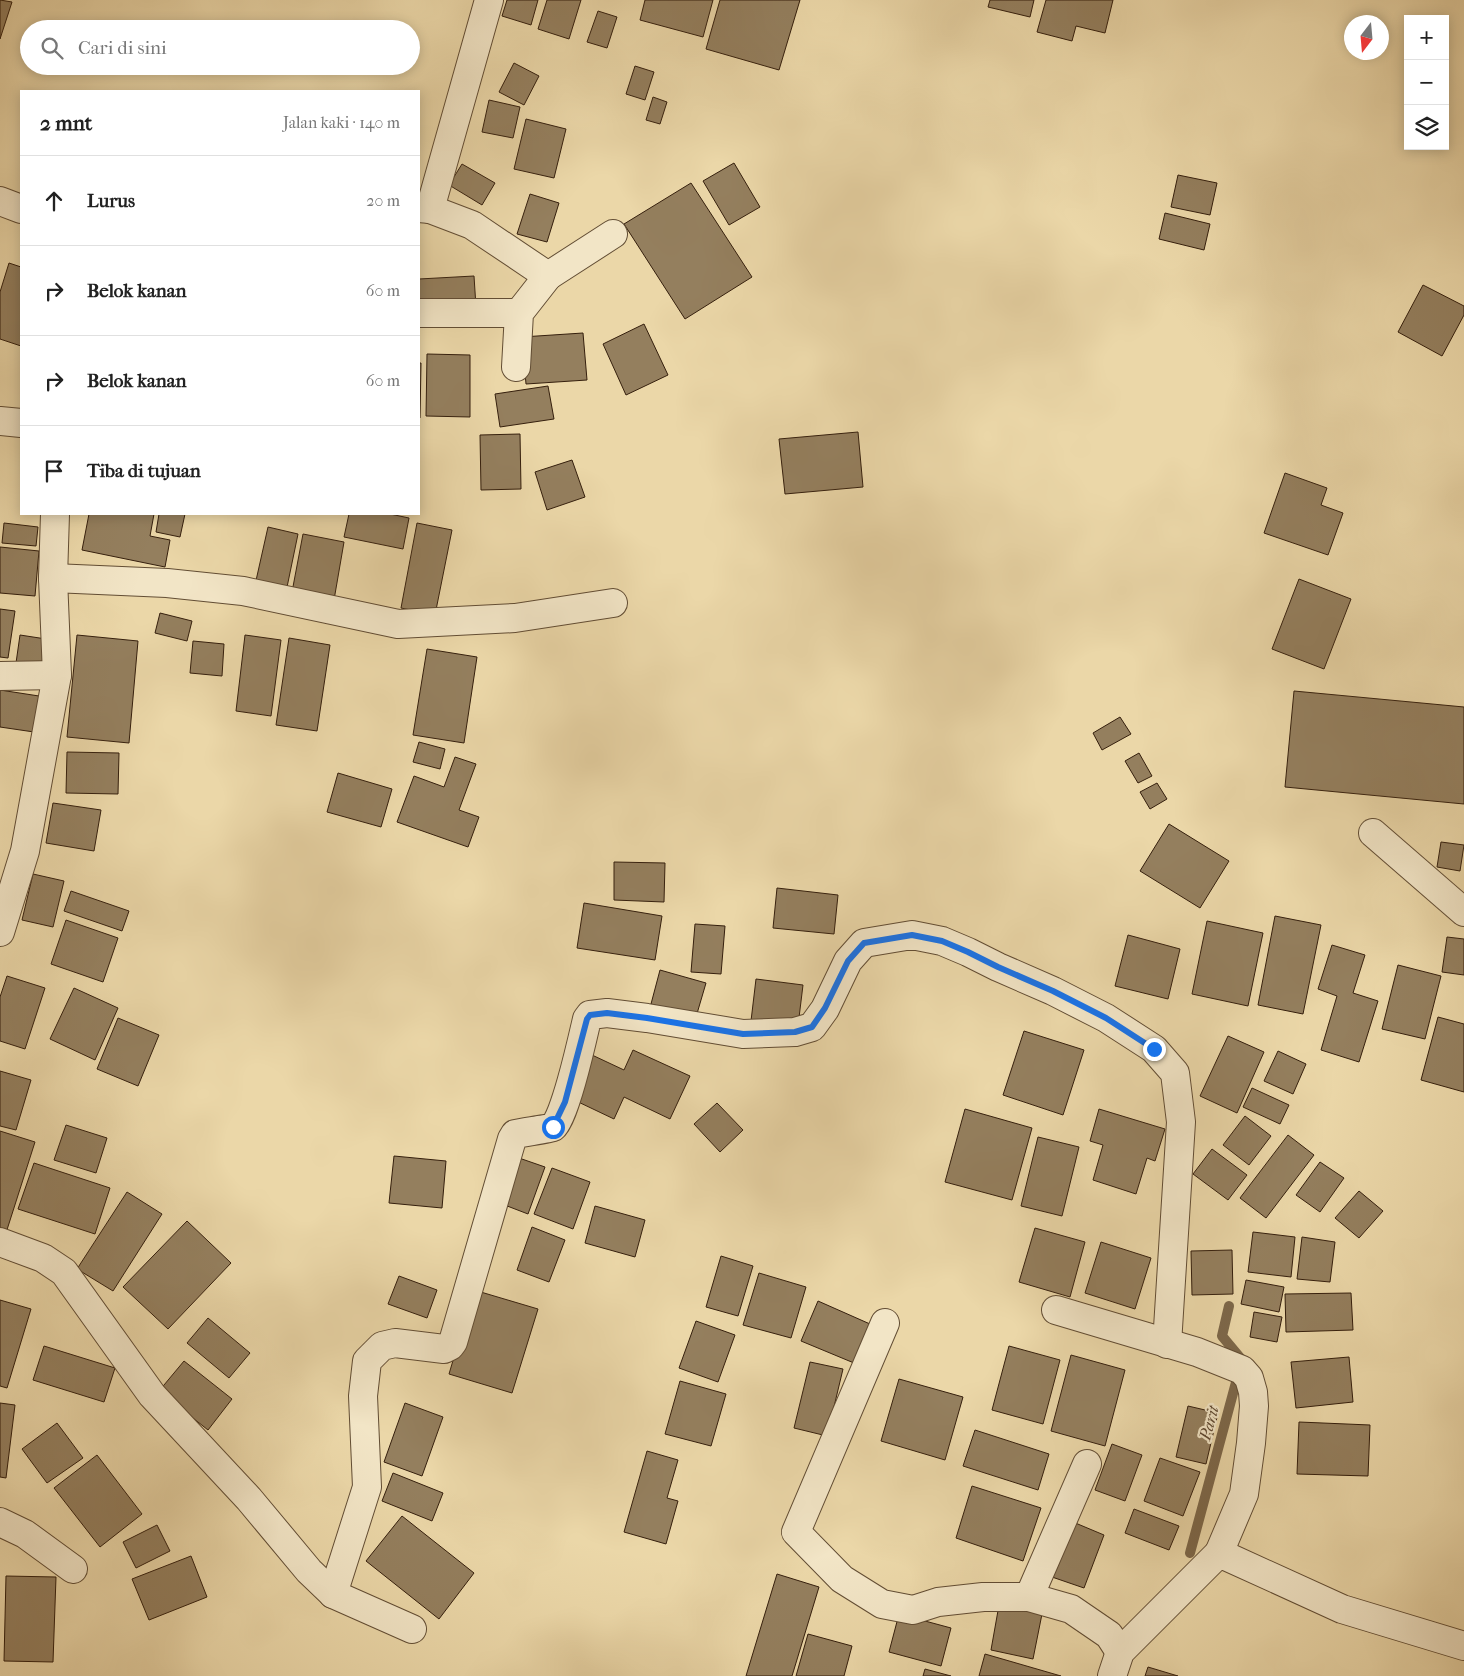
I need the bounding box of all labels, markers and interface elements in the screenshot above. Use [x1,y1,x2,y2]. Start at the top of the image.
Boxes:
north arrow [1344,15,1389,60]
map controls [1404,15,1449,150]
button: + [1404,15,1449,60]
search box [20,20,420,75]
icon: search [38,34,66,62]
text: Cari di sini [78,37,167,59]
button: − [1404,60,1449,105]
button: layers [1404,105,1449,150]
text: 2 mnt [40,111,92,135]
text: Jalan kaki · 140 m [283,113,400,132]
icon: ahead [40,187,68,215]
text: Lurus [87,190,135,212]
text: 20 m [366,191,400,210]
icon: right [40,277,68,305]
text: Belok kanan [87,280,187,302]
text: 60 m [366,281,400,300]
icon: right [40,367,68,395]
text: Belok kanan [87,370,187,392]
text: 60 m [366,371,400,390]
icon: arrive [40,457,68,485]
text: Tiba di tujuan [87,460,201,482]
route end [1143,1038,1166,1061]
route start [542,1116,565,1139]
water label: Parit [1195,1402,1223,1443]

